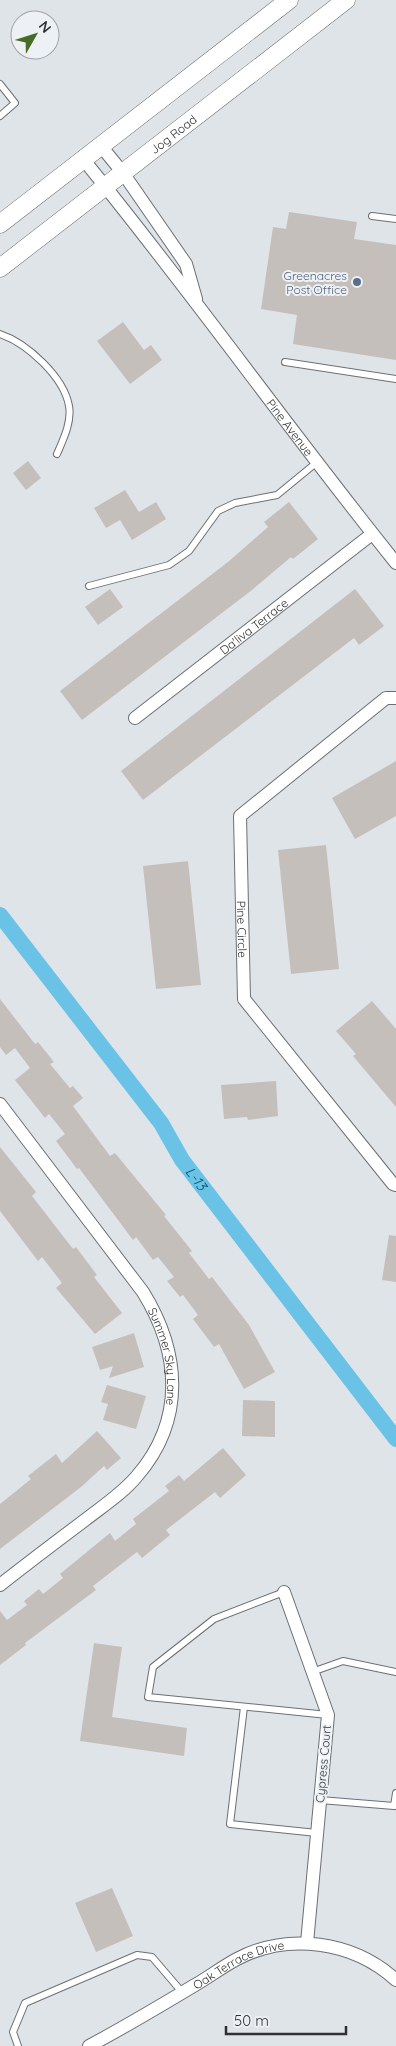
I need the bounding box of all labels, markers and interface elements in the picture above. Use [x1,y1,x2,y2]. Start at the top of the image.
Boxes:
north arrow [10,10,60,60]
text: N [35,17,55,36]
street label: Jog Road [147,111,199,157]
place label: Greenacres Post Office [284,268,347,297]
marker: Greenacres Post Office [351,276,363,288]
street label: Pine Avenue [264,396,317,459]
street label: Da'liva Terrace [216,595,291,657]
street label: Pine Circle [234,901,251,958]
water label: L-13 [182,1163,212,1195]
street label: Summer Sky Lane [145,1305,180,1407]
street label: Cypress Court [312,1724,334,1804]
street label: Oak Terrace Drive [190,1937,285,1992]
scale bar [226,2004,346,2036]
text: 50 m [234,2011,269,2030]

